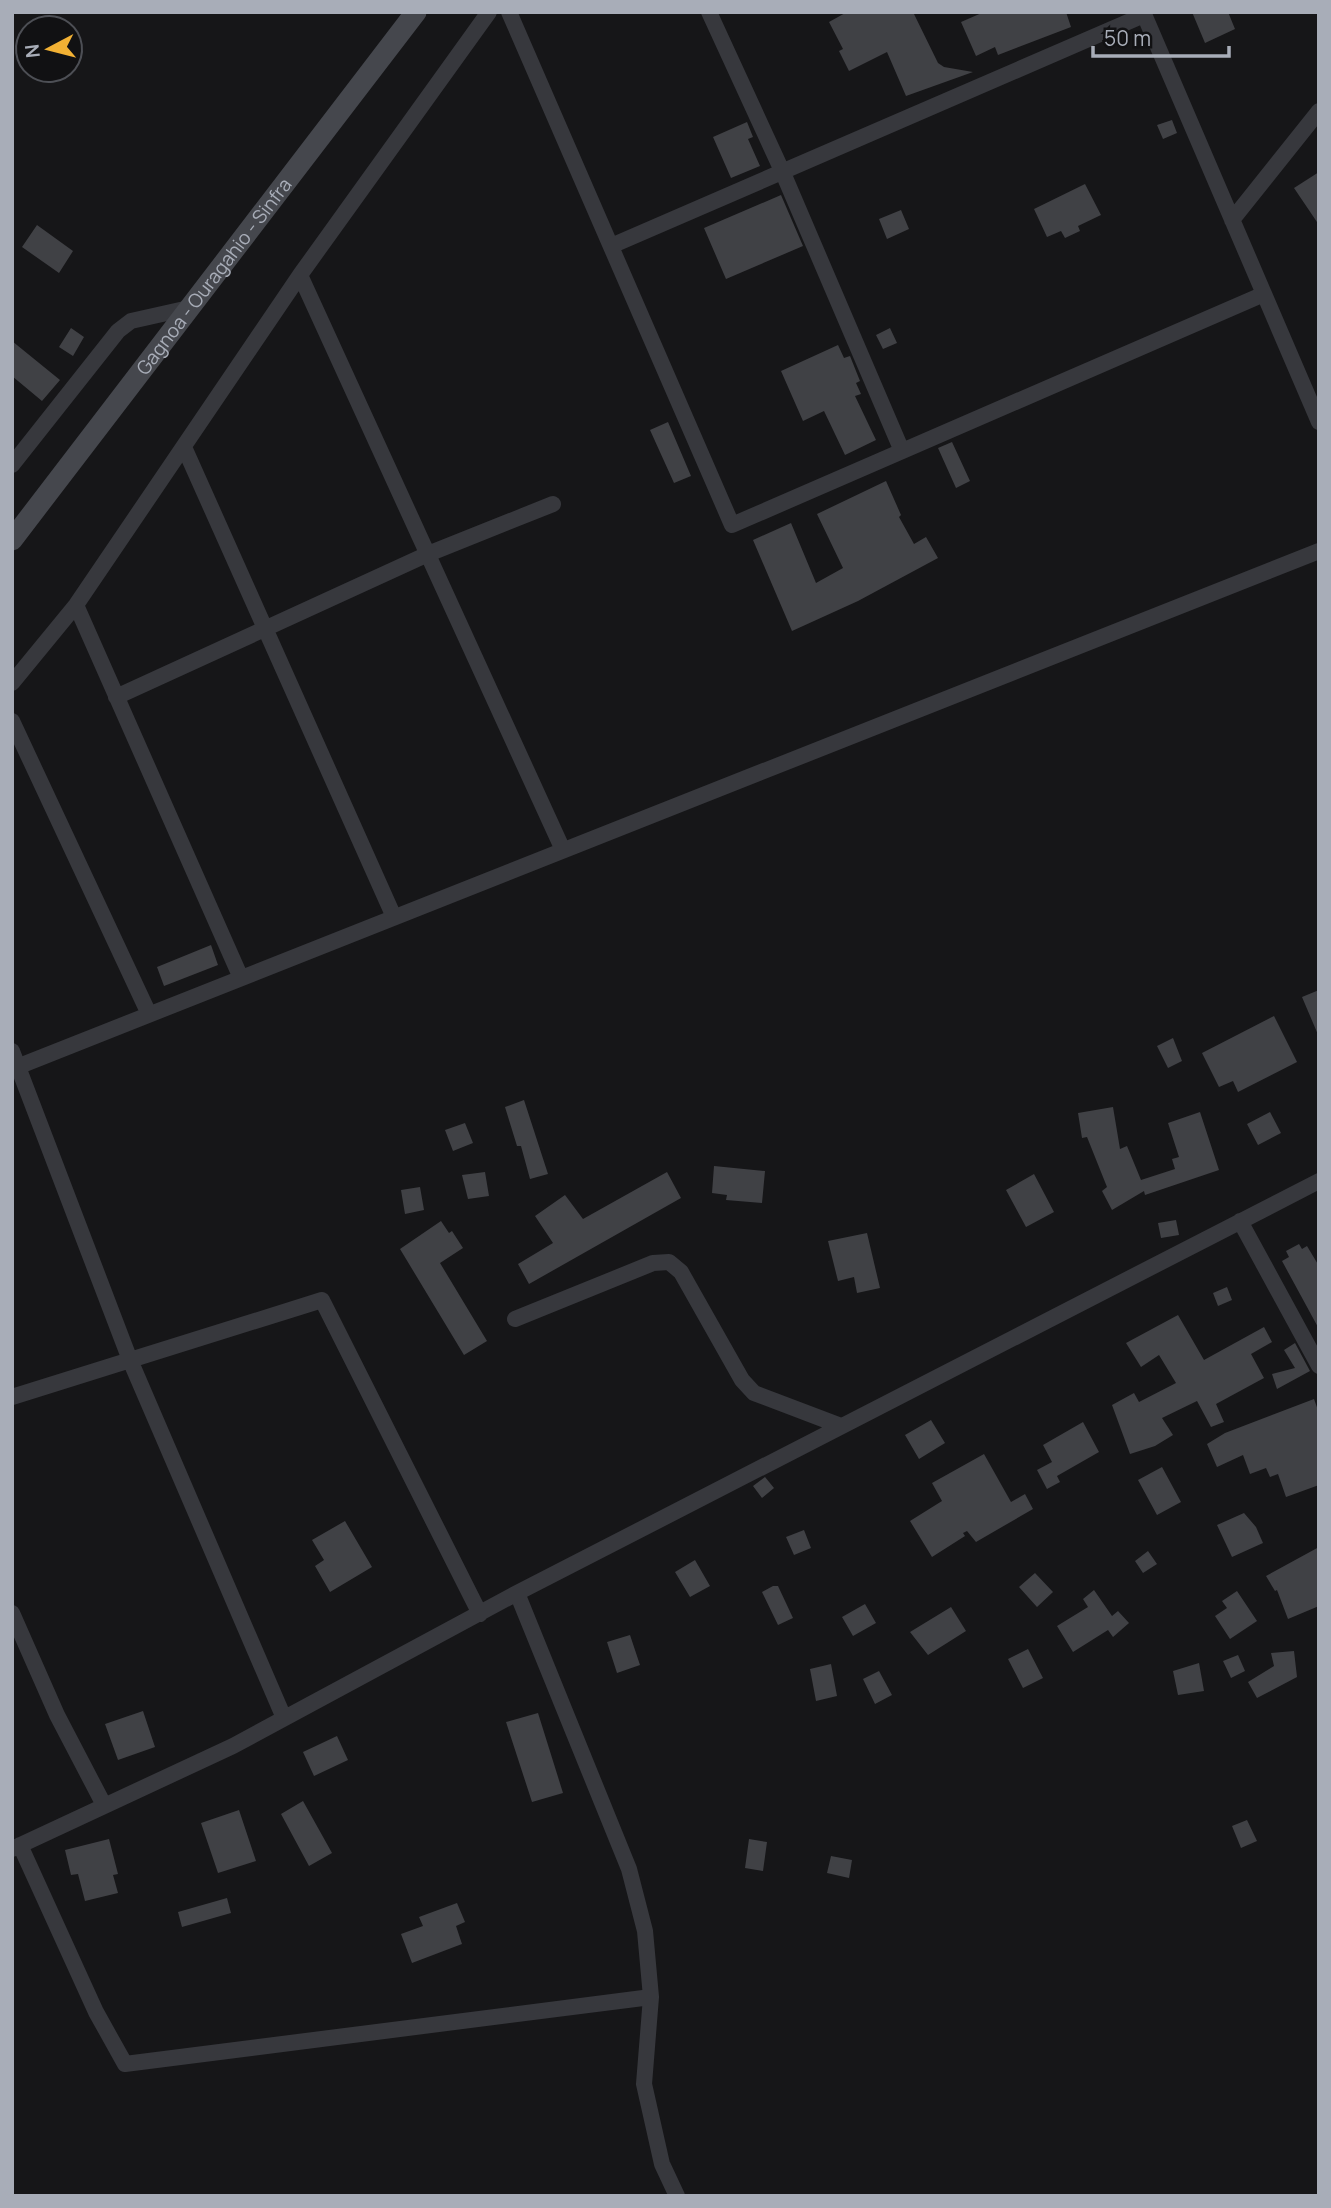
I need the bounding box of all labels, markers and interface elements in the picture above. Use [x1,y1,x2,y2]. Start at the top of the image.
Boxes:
north arrow [14,14,84,84]
scale bar [1093,14,1230,58]
text: 50 m [1104,24,1151,52]
text: N [18,43,46,59]
street label: Gagnoa - Ouragahio - Sinfra [130,172,297,380]

